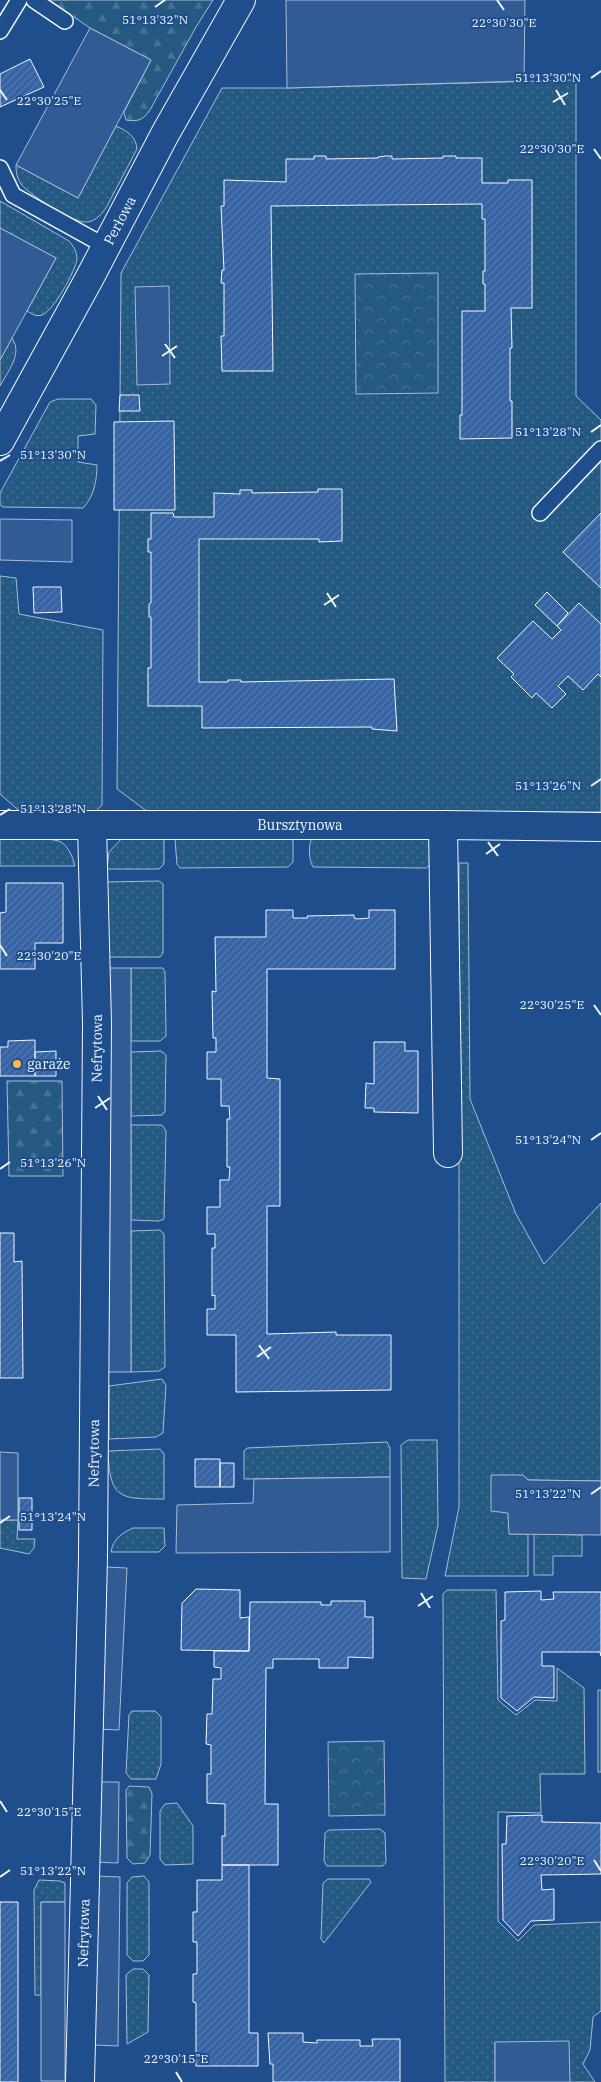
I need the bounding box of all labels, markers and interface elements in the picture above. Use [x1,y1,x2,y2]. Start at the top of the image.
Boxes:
text: 51°13'32"N [122,12,188,27]
text: 22°30'30"E [472,15,536,30]
text: 51°13'30"N [515,70,581,85]
text: 22°30'25"E [17,93,81,108]
text: 22°30'30"E [520,141,584,156]
street label: Perłowa [99,193,140,248]
text: 51°13'28"N [515,424,581,439]
text: 51°13'30"N [20,447,86,462]
text: 51°13'26"N [515,778,581,793]
text: 51°13'28"N [20,801,86,816]
street label: Bursztynowa [257,816,343,834]
text: 22°30'20"E [17,948,81,963]
text: 22°30'25"E [520,997,584,1012]
street label: Nefrytowa [88,1013,106,1082]
place label: garaże [27,1055,71,1073]
marker: garaże [11,1058,23,1070]
text: 51°13'24"N [515,1132,581,1147]
text: 51°13'26"N [20,1155,86,1170]
street label: Nefrytowa [85,1419,103,1487]
text: 51°13'22"N [515,1486,581,1501]
text: 51°13'24"N [20,1509,86,1524]
text: 22°30'15"E [17,1804,81,1819]
text: 22°30'20"E [520,1853,584,1868]
text: 51°13'22"N [20,1863,86,1878]
street label: Nefrytowa [74,1898,94,1967]
text: 22°30'15"E [144,2051,208,2066]

